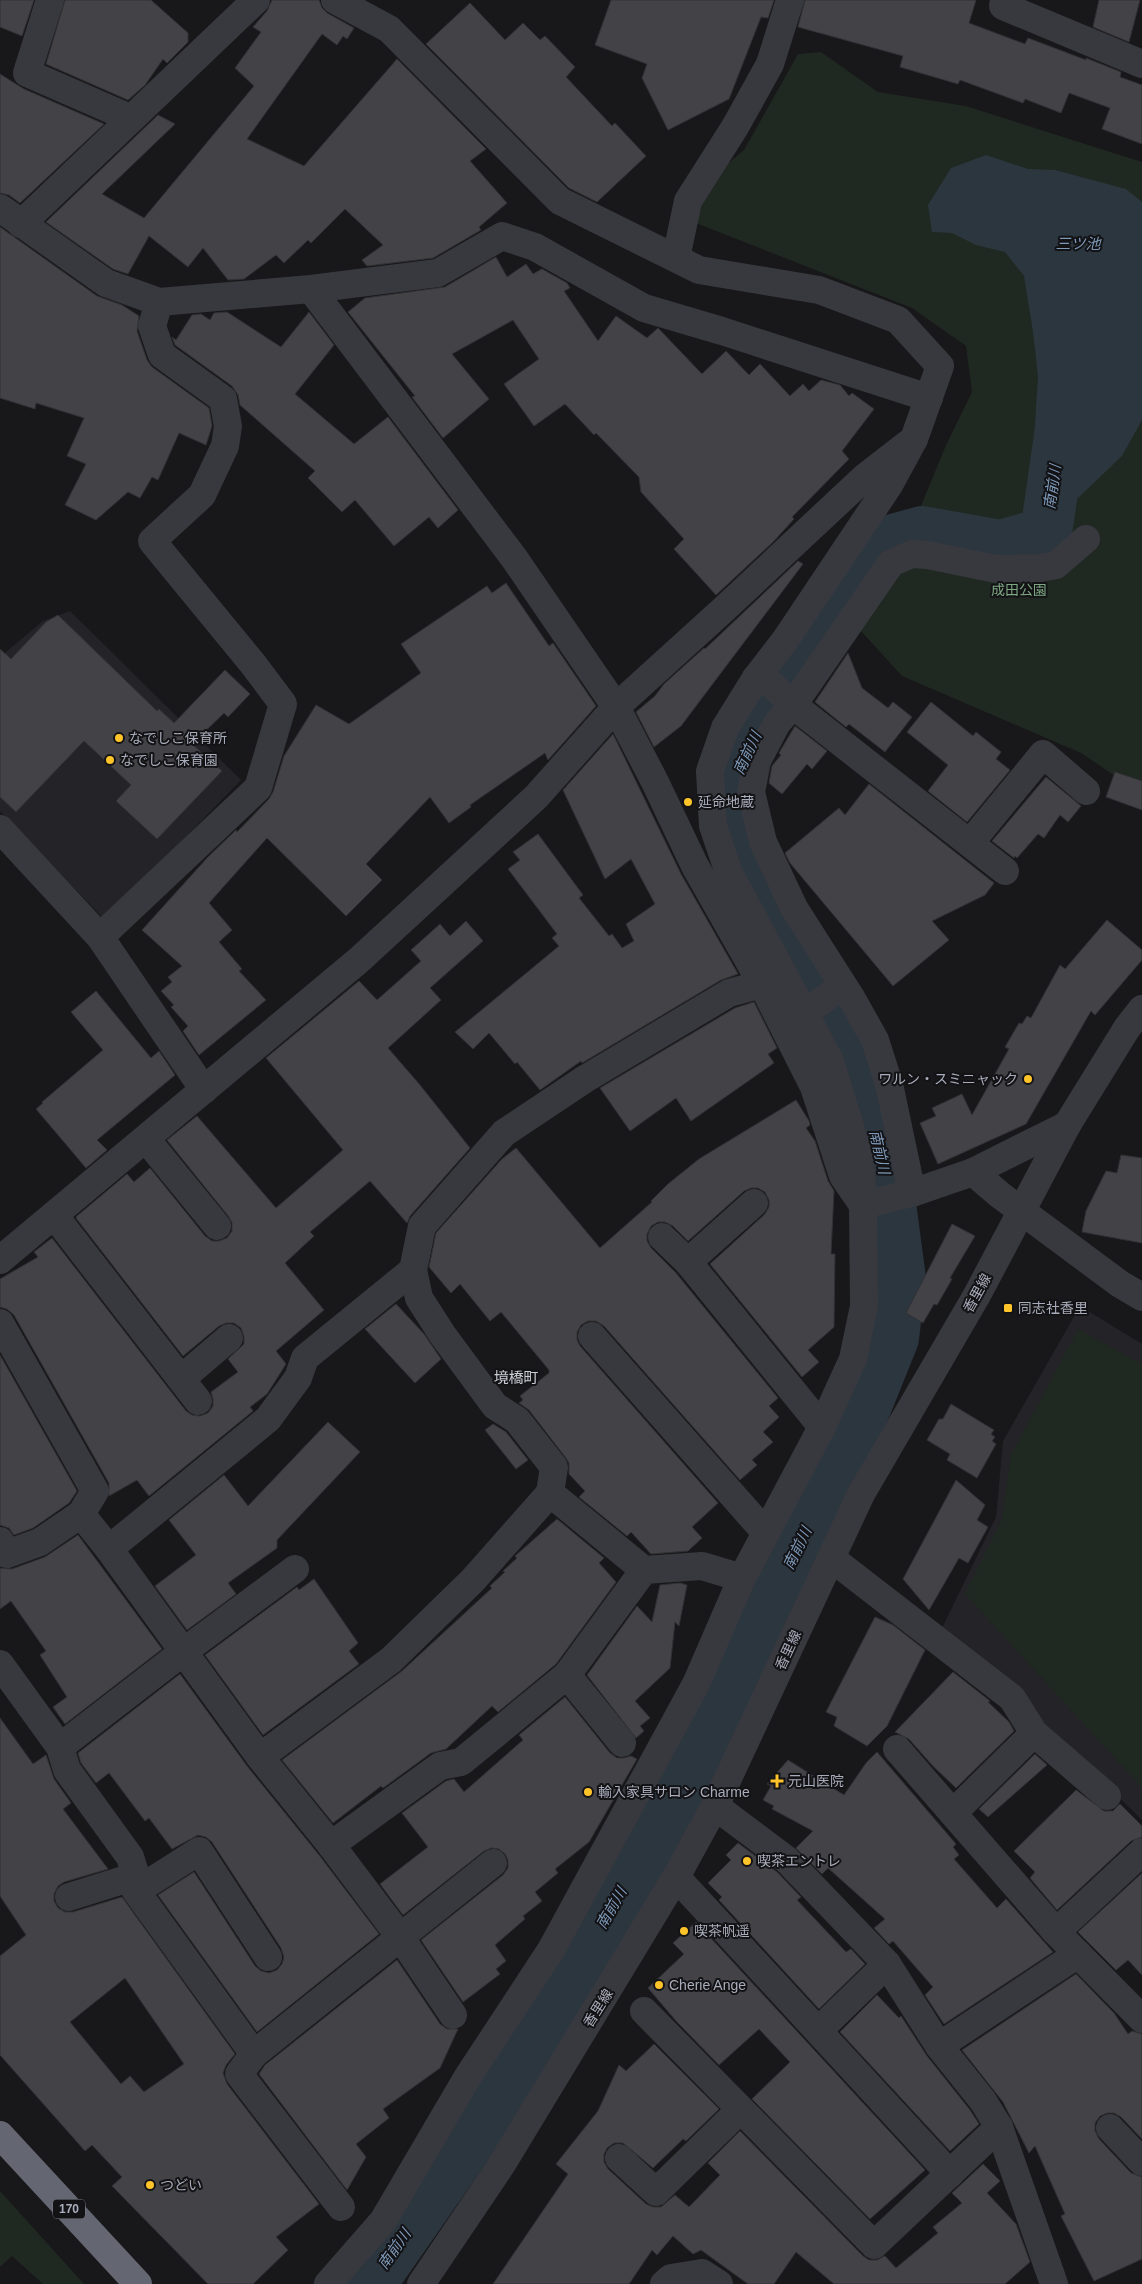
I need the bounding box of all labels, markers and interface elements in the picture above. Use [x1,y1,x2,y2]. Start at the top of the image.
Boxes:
water label: 三ツ池 [1055,235,1102,252]
water label: 南前川 [1040,462,1064,510]
park label: 成田公園 [991,582,1047,598]
water label: 南前川 [730,727,765,777]
place label: なでしこ保育所 [129,730,227,746]
marker: なでしこ保育所 [113,732,125,744]
place label: なでしこ保育園 [120,752,218,768]
marker: なでしこ保育園 [104,754,116,766]
place label: 延命地蔵 [698,794,754,810]
marker: 延命地蔵 [682,796,694,808]
place label: ワルン・スミニャック [878,1071,1018,1087]
marker: ワルン・スミニャック [1022,1073,1034,1085]
water label: 南前川 [867,1128,894,1178]
street label: 香里線 [960,1271,994,1315]
place label: 同志社香里 [1018,1300,1088,1316]
marker: 同志社香里 [1002,1302,1014,1314]
district label: 境橋町 [493,1369,539,1386]
water label: 南前川 [779,1522,815,1572]
street label: 香里線 [772,1628,804,1672]
place label: 元山医院 [788,1773,844,1789]
marker: 元山医院 [770,1774,784,1788]
place label: 輸入家具サロン Charme [598,1784,750,1800]
marker: 輸入家具サロン Charme [582,1786,594,1798]
place label: 喫茶エントレ [757,1853,841,1869]
marker: 喫茶エントレ [741,1855,753,1867]
water label: 南前川 [592,1883,631,1932]
place label: 喫茶帆遥 [694,1923,750,1939]
marker: 喫茶帆遥 [678,1925,690,1937]
place label: Cherie Ange [669,1977,746,1993]
marker: Cherie Ange [653,1979,665,1991]
street label: 香里線 [580,1986,616,2030]
place label: つどい [160,2177,202,2193]
marker: つどい [144,2179,156,2191]
road number: 170 [53,2200,85,2218]
water label: 南前川 [374,2224,415,2272]

